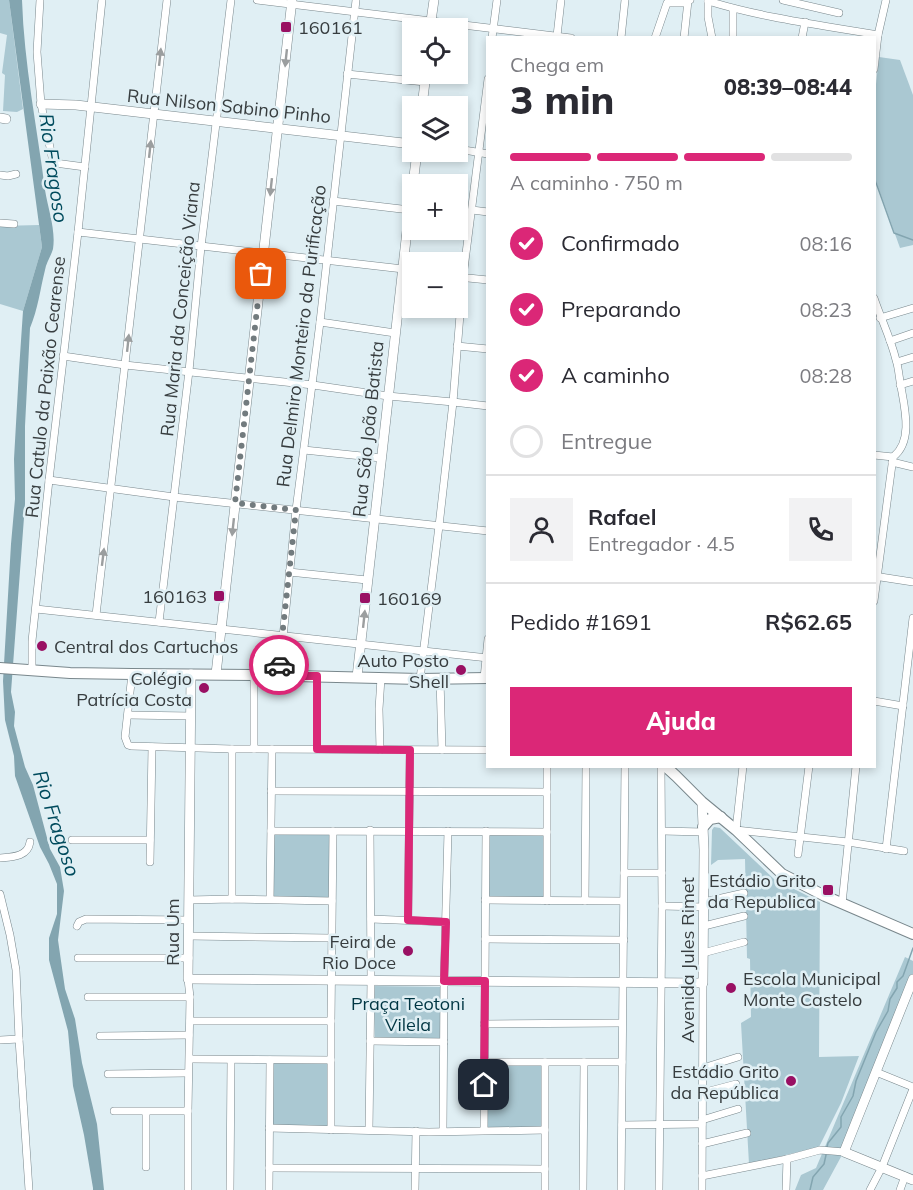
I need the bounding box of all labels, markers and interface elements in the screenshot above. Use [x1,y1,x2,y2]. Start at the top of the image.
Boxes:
place label: 160161 [298,16,363,39]
map controls [402,18,468,318]
button: locate [402,18,468,84]
marker: 160161 [279,20,293,34]
one-way arrow [156,48,165,67]
one-way arrow [281,49,291,68]
text: Chega em [510,52,604,77]
text: 08:39–08:44 [724,73,852,101]
text: 3 min [510,75,615,124]
street label: Rua Nilson Sabino Pinho [126,84,332,128]
button: layers [402,96,468,162]
water label: Rio Fragoso [34,112,74,224]
one-way arrow [145,139,155,158]
text: A caminho · 750 m [510,170,683,195]
button: + [402,174,468,240]
one-way arrow [266,177,276,196]
street label: Rua Maria da Conceição Viana [155,180,205,438]
street label: Rua Delmiro Monteiro da Purificação [271,184,331,488]
icon: check [510,227,543,260]
text: Confirmado [561,229,680,257]
text: 08:16 [799,231,852,256]
pin [235,248,286,299]
button: − [402,252,468,318]
street label: Rua Catulo da Paixão Cearense [20,255,70,519]
icon: bag [244,257,277,290]
icon: check [510,293,543,326]
text: Preparando [561,295,681,323]
text: 08:23 [799,297,852,322]
one-way arrow [123,333,133,352]
street label: Rua São João Batista [347,340,389,518]
icon: check [510,359,543,392]
text: A caminho [561,361,670,389]
text: 08:28 [799,363,852,388]
text: Entregue [561,427,652,455]
button: person [510,498,573,561]
button: phone [789,498,852,561]
text: Rafael [588,503,656,531]
one-way arrow [228,517,238,536]
text: Entregador · 4.5 [588,531,735,556]
one-way arrow [98,548,107,567]
place label: 160163 [142,585,207,608]
place label: 160169 [377,587,442,610]
marker: 160163 [212,589,226,603]
marker: 160169 [358,591,372,605]
text: Pedido #1691 [510,608,652,636]
text: R$62.65 [765,608,852,636]
one-way arrow [359,609,369,628]
place label: Central dos Cartuchos [54,635,238,658]
courier [249,635,309,695]
marker: Central dos Cartuchos [35,639,49,653]
icon: car [263,649,296,682]
place label: Auto Posto Shell [357,649,449,693]
marker: Auto Posto Shell [454,663,468,677]
place label: Colégio Patrícia Costa [76,667,192,711]
marker: Colégio Patrícia Costa [197,681,211,695]
button: Ajuda [510,687,852,756]
water label: Rio Fragoso [28,767,86,879]
place label: Estádio Grito da Republica [707,869,816,913]
street label: Avenida Jules Rimet [676,877,699,1043]
marker: Estádio Grito da Republica [821,883,835,897]
street label: Rua Um [161,898,184,966]
place label: Feira de Rio Doce [322,930,396,974]
marker: Feira de Rio Doce [401,944,415,958]
place label: Escola Municipal Monte Castelo [743,967,881,1011]
marker: Escola Municipal Monte Castelo [724,981,738,995]
park label: Praça Teotoni Vilela [351,992,465,1036]
pin [458,1059,509,1110]
place label: Estádio Grito da República [670,1060,779,1104]
icon: home [467,1068,500,1101]
marker: Estádio Grito da República [784,1074,798,1088]

